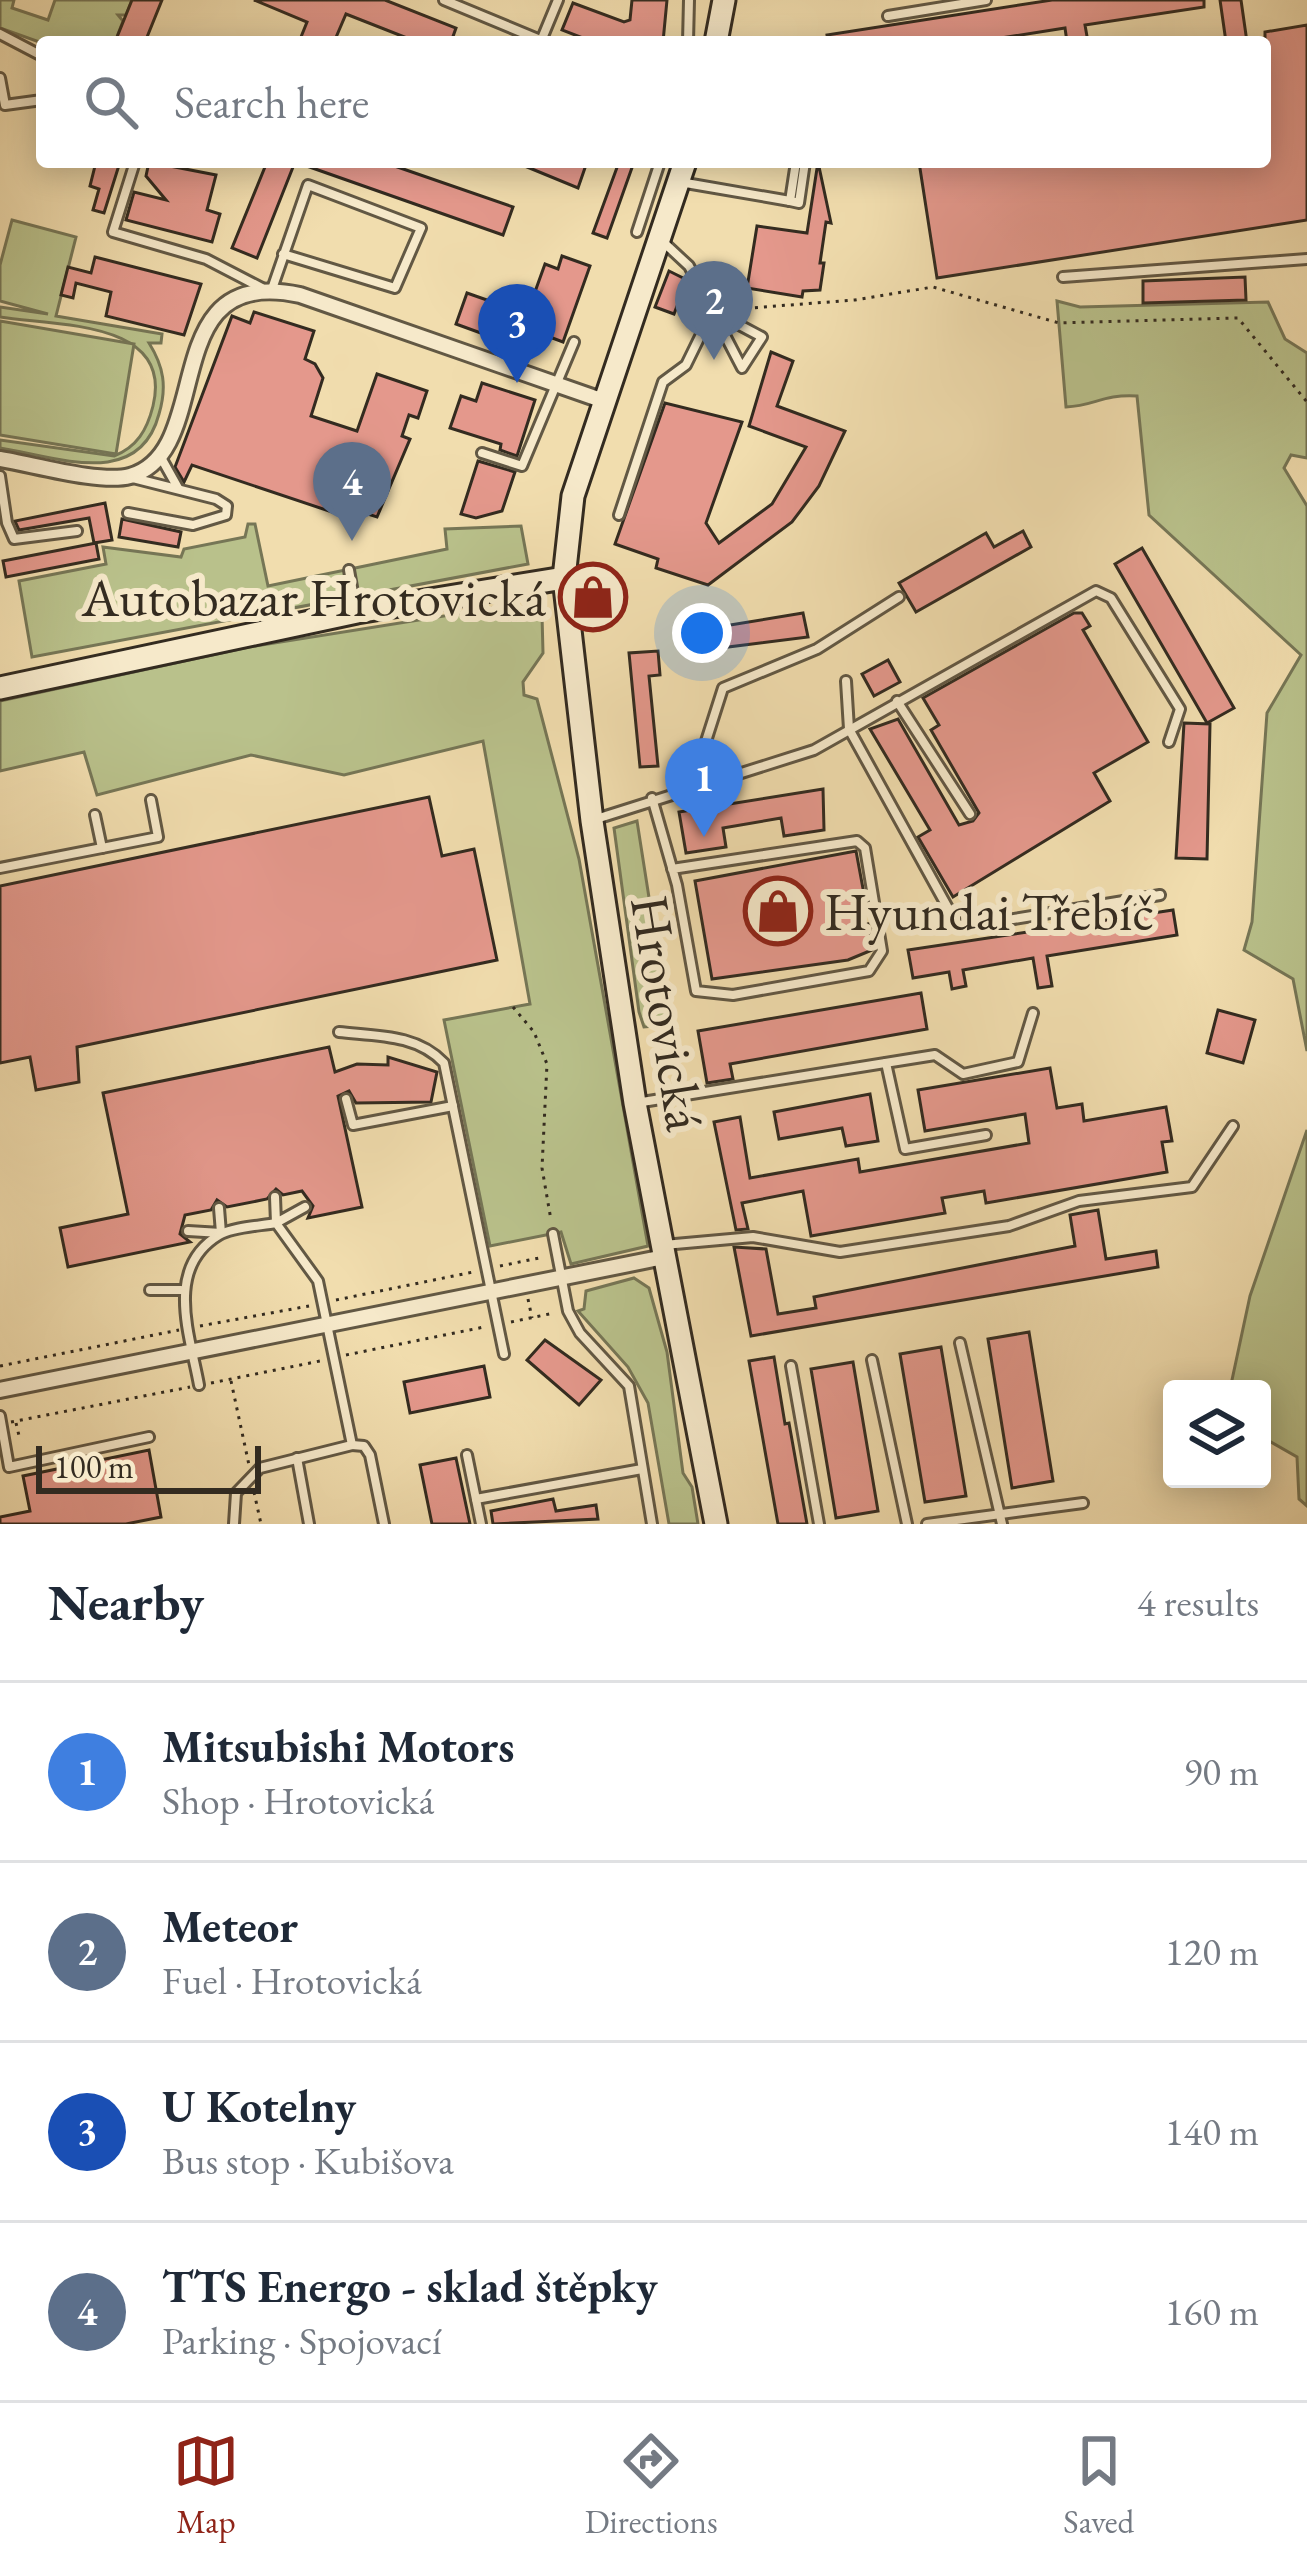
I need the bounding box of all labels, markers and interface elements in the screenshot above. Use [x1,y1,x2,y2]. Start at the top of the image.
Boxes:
search box [36,36,1271,168]
icon: search [78,69,144,135]
text: Search here [174,73,369,131]
pin: 2 [675,261,753,360]
pin: 3 [478,284,556,383]
pin: 4 [313,442,391,541]
place label: Autobazar Hrotovická [80,562,546,632]
shop icon: Autobazar Hrotovická [558,562,628,632]
your location [672,603,732,663]
pin: 1 [665,738,743,837]
shop icon: Hyundai Třebíč [743,876,813,946]
place label: Hyundai Třebíč [824,876,1154,946]
street label: Hrotovická [615,890,721,1136]
map controls [1163,1380,1271,1488]
button: layers [1163,1380,1271,1488]
scale bar [36,1440,261,1493]
text: 100 m [54,1445,134,1488]
text: Nearby [48,1569,204,1635]
text: 4 results [1137,1577,1259,1628]
text: Mitsubishi Motors [162,1717,514,1775]
text: 1 [77,1746,97,1797]
text: 90 m [1183,1746,1259,1797]
text: Shop · Hrotovická [162,1775,434,1826]
text: Meteor [162,1897,298,1955]
text: 2 [77,1926,97,1977]
text: 120 m [1165,1926,1259,1977]
text: Fuel · Hrotovická [162,1955,422,2006]
text: U Kotelny [162,2077,356,2135]
text: 3 [77,2106,97,2157]
text: 140 m [1165,2106,1259,2157]
text: Bus stop · Kubišova [162,2135,454,2186]
text: TTS Energo - sklad štěpky [162,2257,658,2315]
text: 4 [77,2286,97,2337]
text: 160 m [1165,2286,1259,2337]
text: Parking · Spojovací [162,2315,442,2366]
tab: Map [173,2428,239,2543]
tab: Directions [585,2428,718,2543]
tab: Saved [1063,2428,1134,2543]

